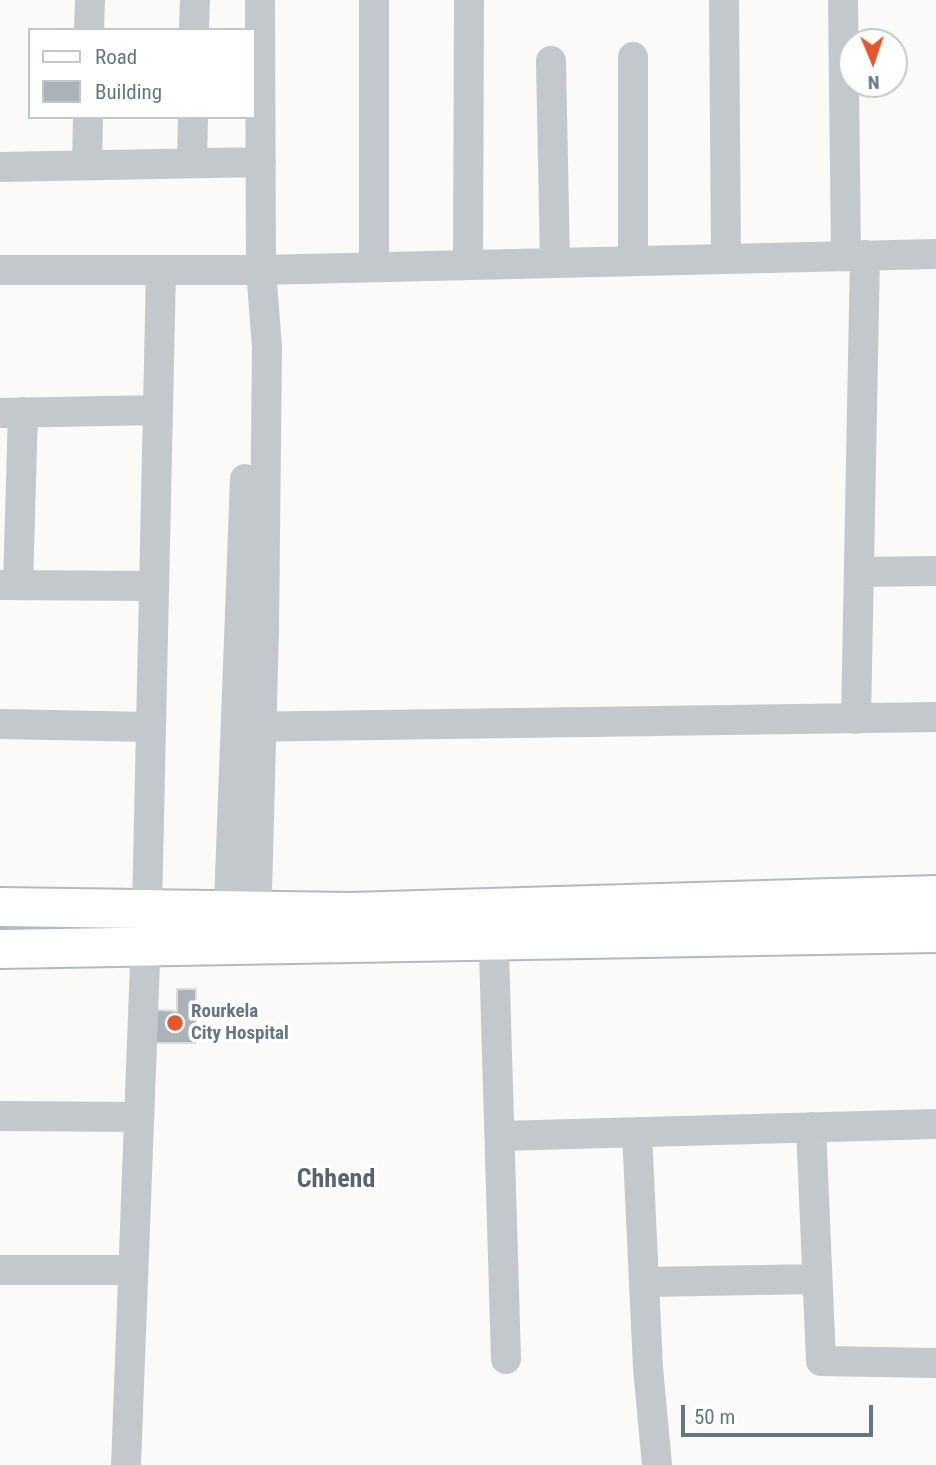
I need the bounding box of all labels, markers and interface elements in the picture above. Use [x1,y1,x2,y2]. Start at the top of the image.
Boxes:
legend [28,28,256,119]
north arrow [838,28,908,98]
text: Road [95,45,137,69]
text: N [867,71,880,94]
text: Building [95,80,162,104]
place label: Rourkela City Hospital [191,1001,289,1045]
marker: Rourkela City Hospital [165,1013,185,1033]
district label: Chhend [297,1164,375,1196]
scale bar [684,1392,876,1436]
text: 50 m [694,1405,735,1429]

